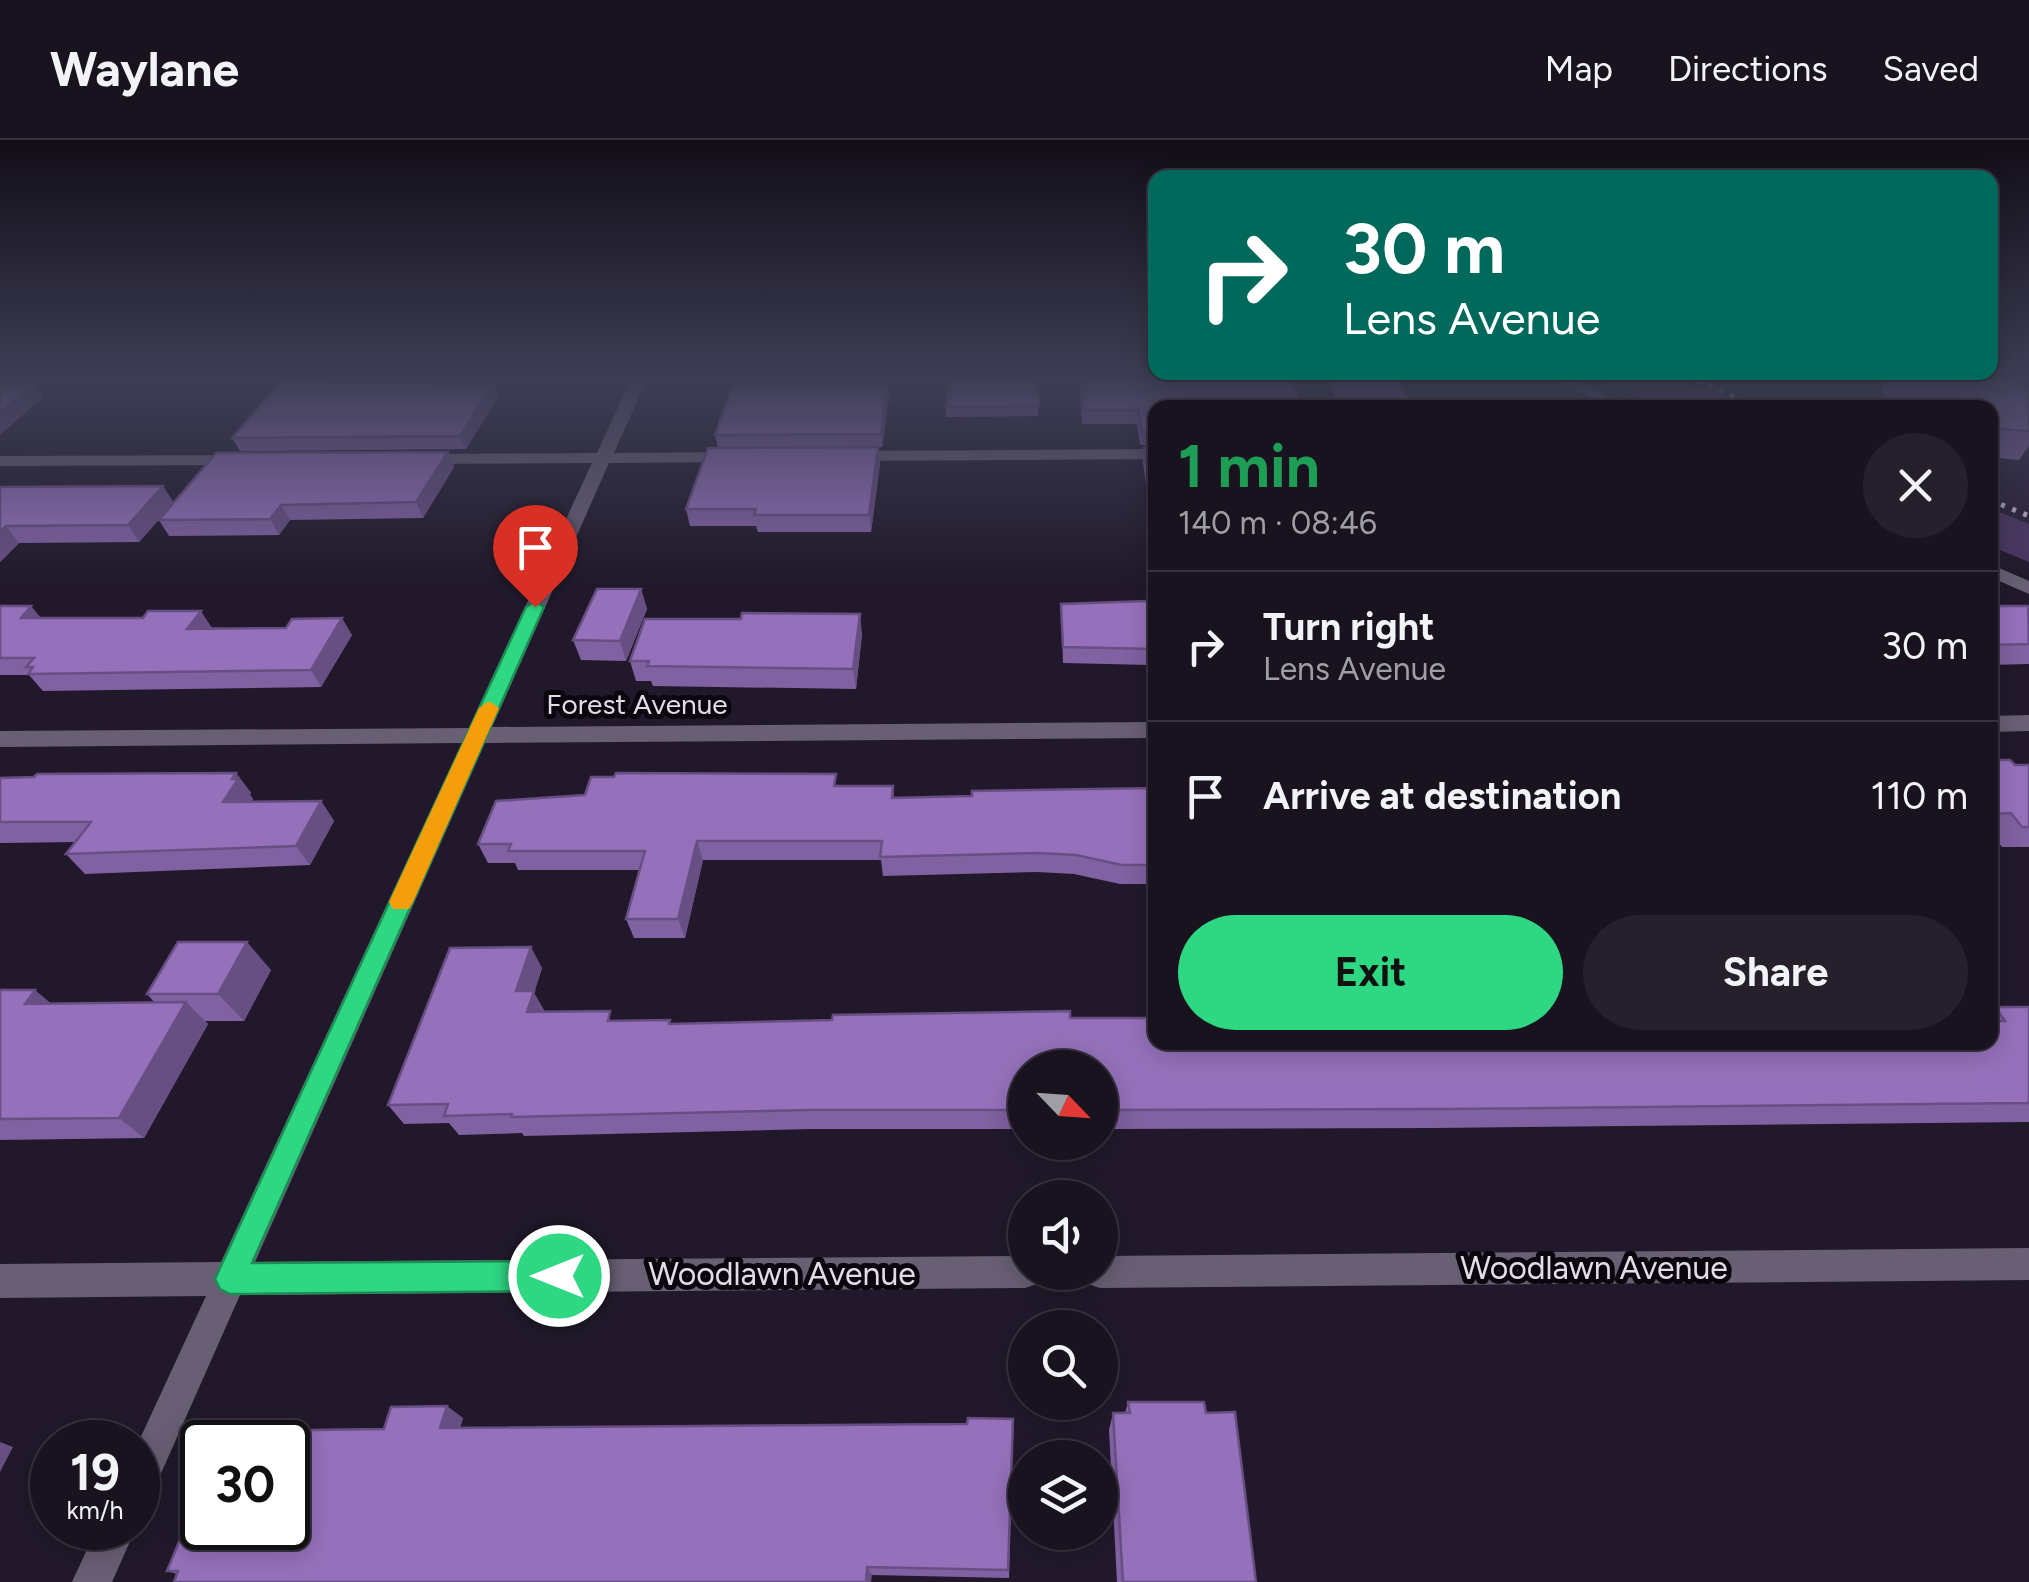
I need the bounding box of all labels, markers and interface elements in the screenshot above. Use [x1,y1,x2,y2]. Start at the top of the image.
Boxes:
text: Waylane [50,40,239,98]
text: Map [1545,48,1613,90]
text: Directions [1668,48,1828,90]
text: Saved [1883,48,1979,90]
text: 30 m [1343,206,1505,291]
icon: right [1178,210,1308,340]
text: Lens Avenue [1343,291,1600,345]
text: 1 min [1178,430,1320,502]
button: close [1863,433,1968,538]
text: 140 m · 08:46 [1178,504,1377,542]
pin [493,505,578,608]
icon: arrive [508,520,563,575]
text: Turn right [1263,604,1435,650]
icon: right [1178,619,1233,674]
text: 30 m [1881,623,1968,669]
text: Lens Avenue [1263,650,1446,688]
street label: Forest Avenue [546,687,728,721]
icon: arrive [1178,769,1233,824]
text: Arrive at destination [1263,773,1621,819]
text: 110 m [1871,773,1968,819]
button: Exit [1178,915,1563,1030]
button: Share [1583,915,1968,1030]
north arrow [1008,1050,1118,1160]
map controls [1008,1050,1118,1550]
button: sound [1008,1180,1118,1290]
position arrow [507,1224,611,1328]
street label: Woodlawn Avenue [1460,1249,1728,1287]
street label: Woodlawn Avenue [648,1255,916,1293]
button: search [1008,1310,1118,1420]
speed limit sign: 30 [180,1420,310,1550]
button: layers [1008,1440,1118,1550]
text: 19 [70,1442,120,1503]
text: km/h [66,1495,124,1525]

